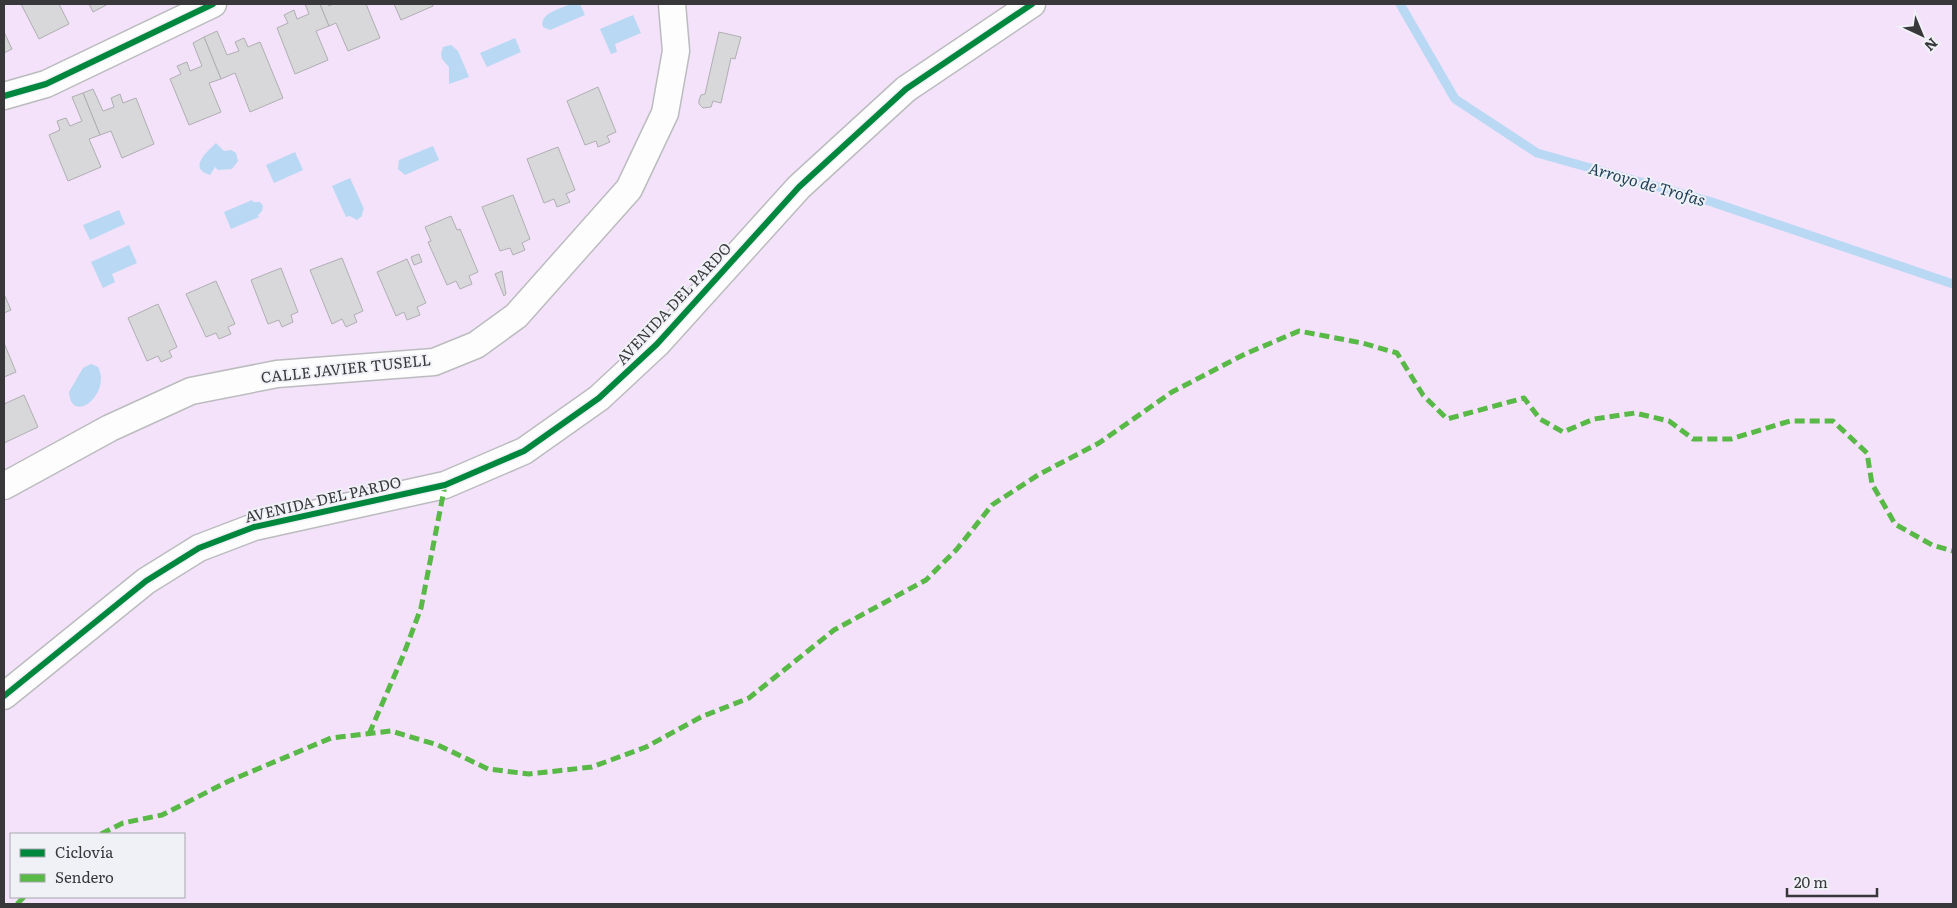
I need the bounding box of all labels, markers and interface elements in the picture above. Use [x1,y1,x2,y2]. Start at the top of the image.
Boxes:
north arrow [1897,10,1947,60]
text: N [1920,34,1943,57]
water label: Arroyo de Trofas [1586,155,1708,211]
street label: AVENIDA DEL PARDO [610,237,736,369]
street label: CALLE JAVIER TUSELL [260,347,432,388]
street label: AVENIDA DEL PARDO [242,469,403,528]
legend [10,833,185,898]
text: Ciclovía [55,840,114,863]
text: Sendero [55,865,114,888]
scale bar [1787,866,1877,898]
text: 20 m [1794,870,1828,893]

